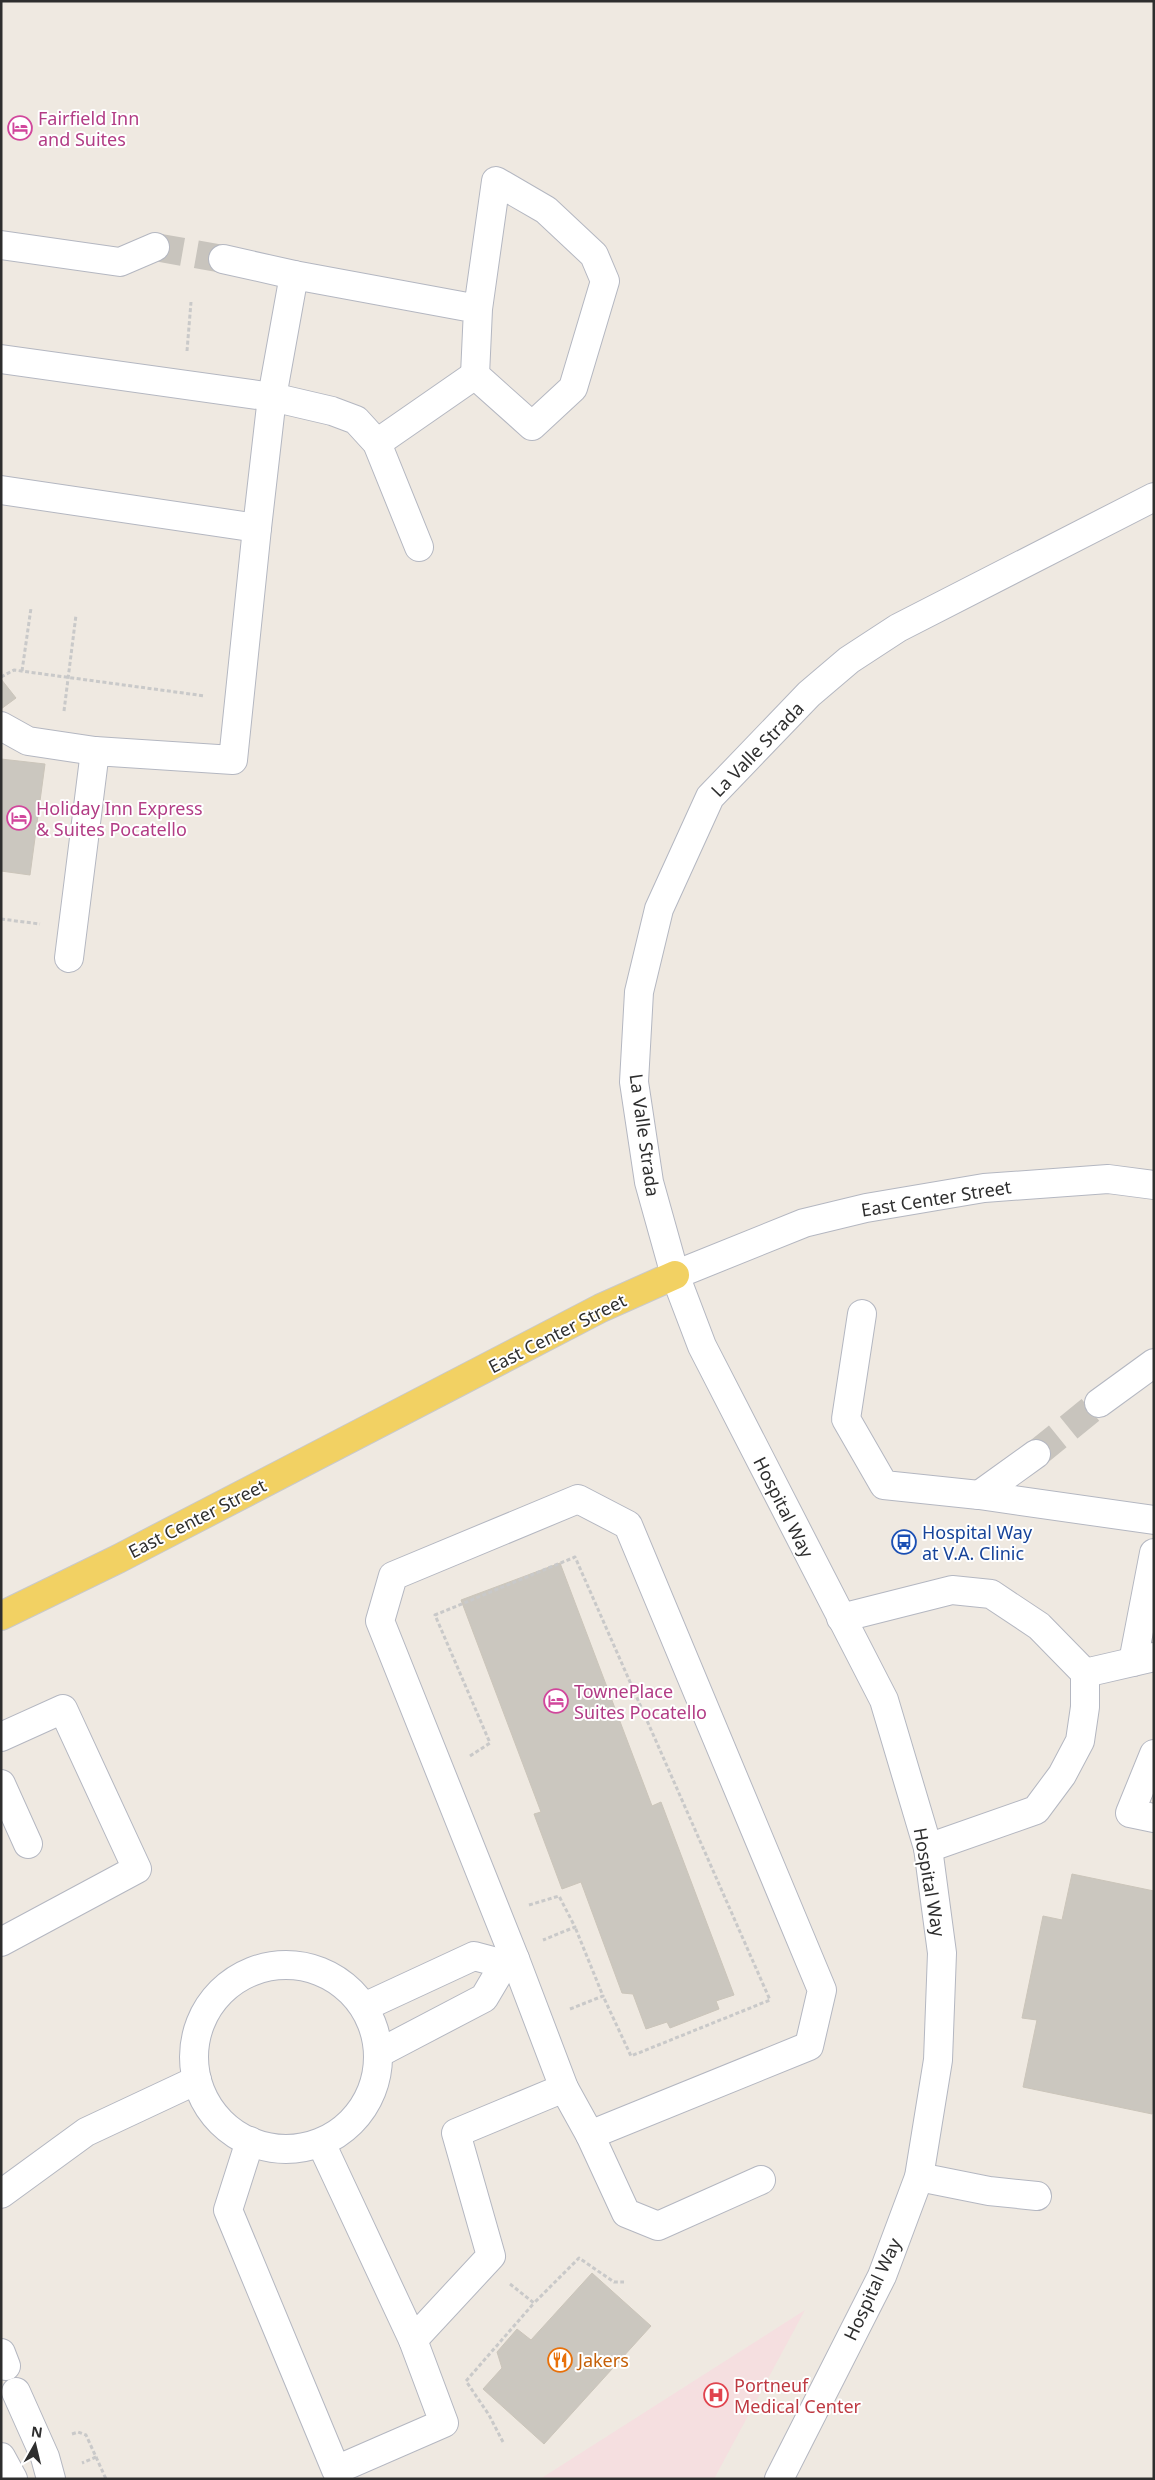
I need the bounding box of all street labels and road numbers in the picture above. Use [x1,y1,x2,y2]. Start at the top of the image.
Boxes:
street label: La Valle Strada [705,696,809,802]
street label: La Valle Strada [625,1072,665,1198]
street label: East Center Street [859,1174,1013,1222]
street label: East Center Street [484,1288,630,1378]
street label: Hospital Way [748,1452,820,1562]
street label: East Center Street [124,1473,270,1563]
street label: Hospital Way [909,1826,952,1939]
street label: Hospital Way [838,2233,906,2344]

